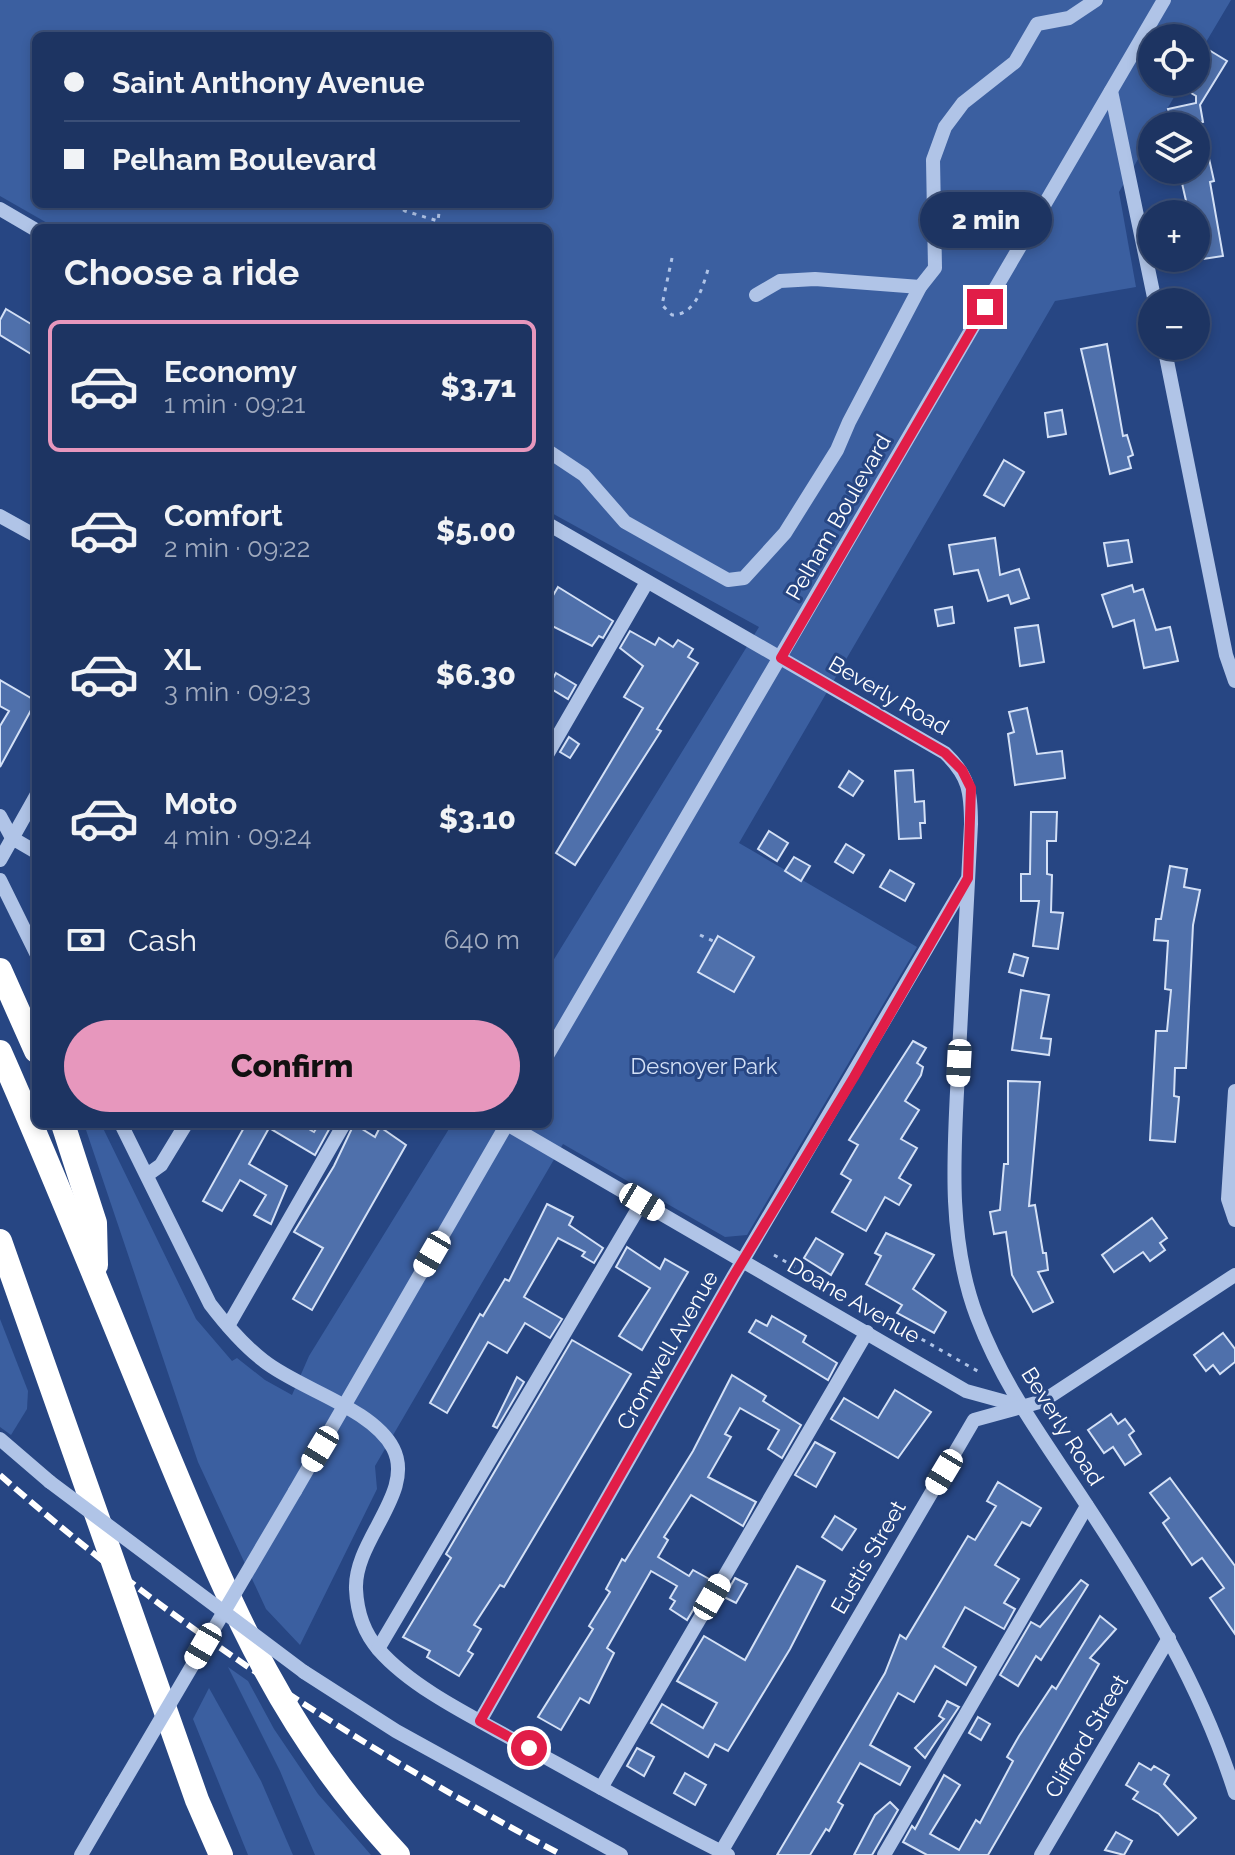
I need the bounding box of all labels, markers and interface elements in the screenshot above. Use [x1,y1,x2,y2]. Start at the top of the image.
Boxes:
map controls [1138,24,1210,360]
button: locate [1138,24,1210,96]
text: Saint Anthony Avenue [112,65,425,100]
button: layers [1138,112,1210,184]
text: Pelham Boulevard [112,142,377,177]
callout: 2 min [919,191,1051,247]
button: + [1138,200,1210,272]
text: 2 min [952,205,1020,235]
text: Choose a ride [64,251,299,293]
button: − [1138,288,1210,360]
route end [967,289,1003,325]
icon: car [68,350,140,422]
text: Economy [164,354,297,389]
text: $3.71 [441,369,516,404]
text: 1 min · 09:21 [164,389,305,419]
street label: Pelham Boulevard [780,430,896,604]
icon: car [68,494,140,566]
text: Comfort [164,498,283,533]
text: $5.00 [436,513,516,548]
text: 2 min · 09:22 [164,533,310,563]
icon: car [68,638,140,710]
text: XL [164,642,201,677]
street label: Beverly Road [824,650,954,740]
text: $6.30 [436,657,516,692]
text: 3 min · 09:23 [164,677,311,707]
icon: car [68,782,140,854]
text: Moto [164,786,237,821]
text: $3.10 [439,801,516,836]
text: 4 min · 09:24 [164,821,312,851]
icon: cash [64,918,108,962]
text: Cash [128,923,197,958]
text: 640 m [444,925,520,955]
button: Confirm [64,1020,520,1112]
car [946,1038,972,1088]
park label: Desnoyer Park [631,1053,778,1079]
car [615,1179,669,1225]
car [410,1227,454,1281]
street label: Doane Avenue [783,1252,925,1348]
street label: Cromwell Avenue [611,1266,723,1434]
street label: Beverly Road [1016,1362,1110,1490]
car [297,1422,343,1476]
car [921,1445,967,1499]
street label: Eustis Street [825,1495,911,1618]
car [690,1570,734,1624]
car [181,1619,225,1673]
street label: Clifford Street [1039,1669,1133,1802]
route start [511,1730,547,1766]

